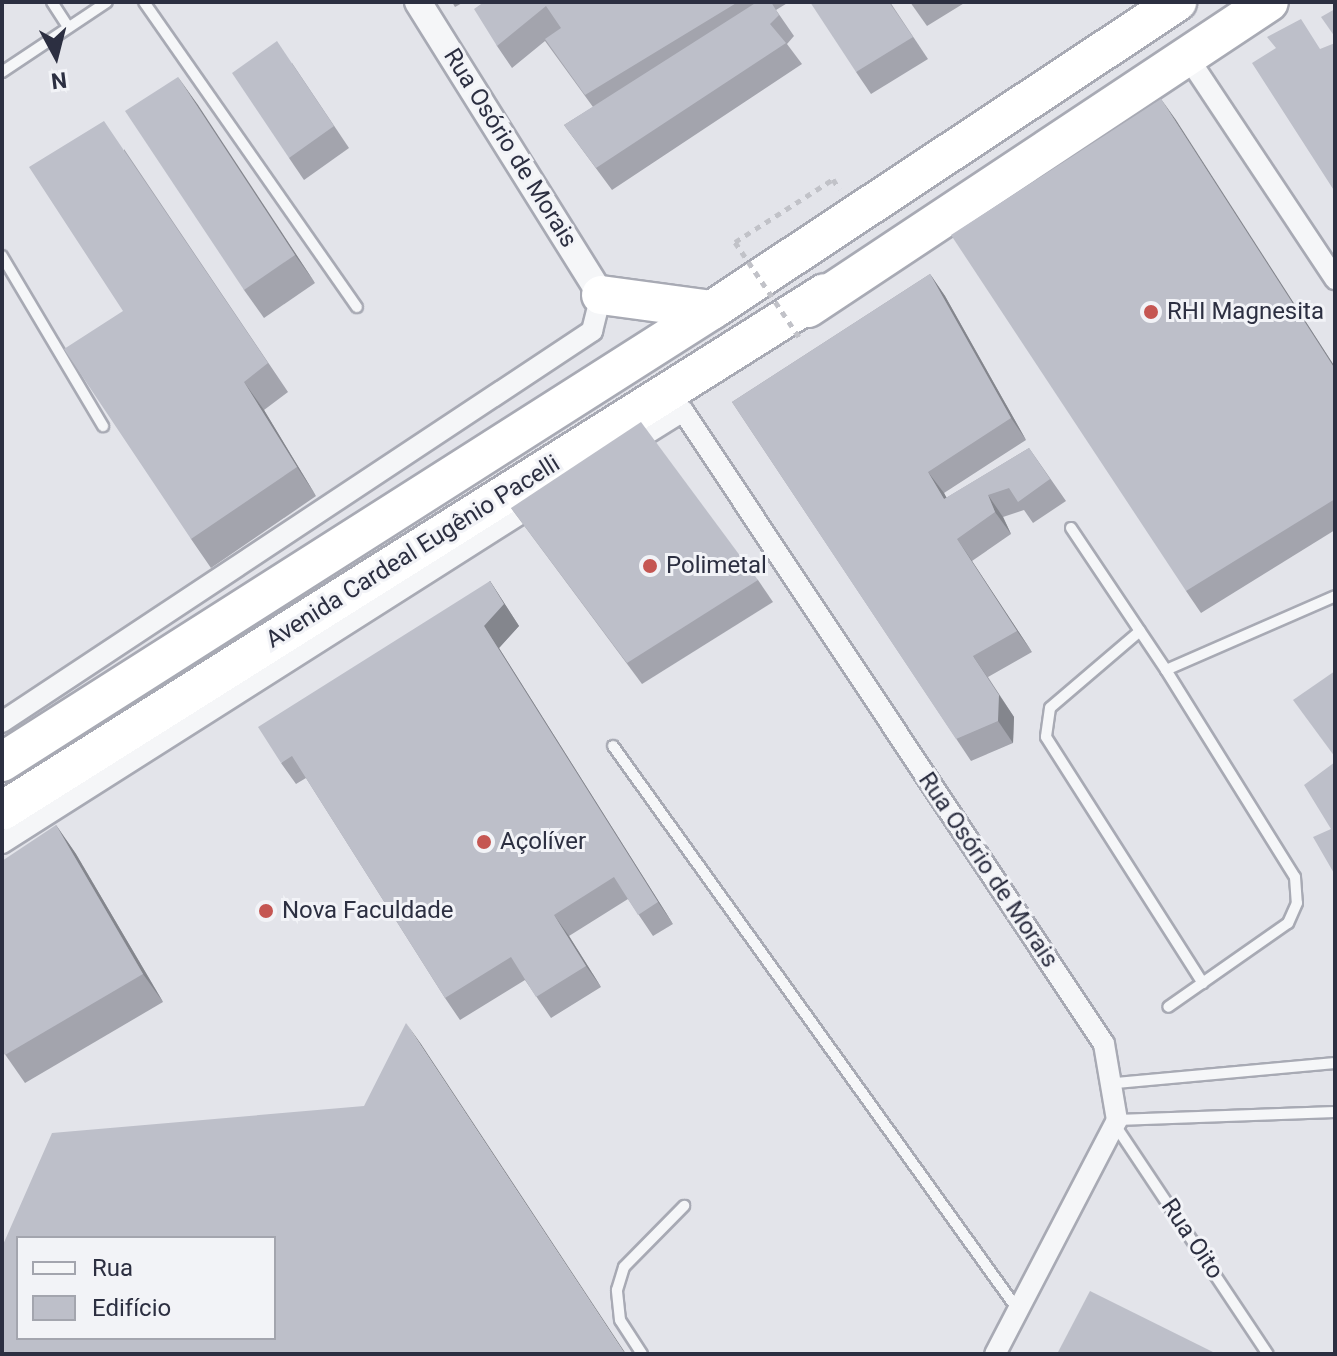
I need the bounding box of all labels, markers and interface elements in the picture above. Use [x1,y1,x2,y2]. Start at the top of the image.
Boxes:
north arrow [16,16,96,96]
street label: Rua Osório de Morais [437,43,583,253]
text: N [50,67,68,94]
place label: RHI Magnesita [1167,298,1324,326]
marker: RHI Magnesita [1142,303,1160,321]
street label: Avenida Cardeal Eugênio Pacelli [261,449,565,655]
place label: Polimetal [666,552,767,580]
marker: Polimetal [641,557,659,575]
street label: Rua Osório de Morais [912,767,1064,973]
place label: Açolíver [500,828,586,856]
marker: Açolíver [475,833,493,851]
place label: Nova Faculdade [282,897,453,925]
marker: Nova Faculdade [257,902,275,920]
street label: Rua Oito [1155,1193,1229,1285]
legend [16,1236,276,1340]
text: Rua [92,1254,133,1282]
text: Edifício [92,1294,171,1322]

